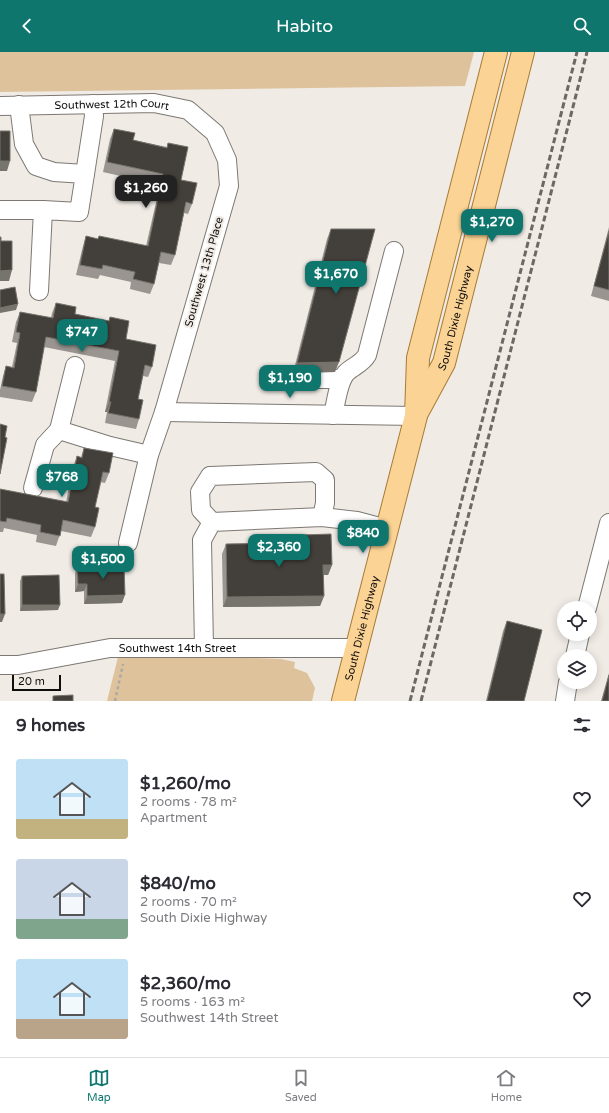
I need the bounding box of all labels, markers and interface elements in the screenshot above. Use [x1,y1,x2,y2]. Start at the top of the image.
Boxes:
icon: back [16,15,38,37]
text: Habito [276,15,333,37]
icon: search [571,15,593,37]
street label: Southwest 12th Court [54,96,171,113]
pin: $1,260 [113,175,179,209]
text: $1,260 [124,180,168,196]
pin: $1,270 [459,209,525,243]
text: $1,270 [470,214,514,230]
street label: Southwest 13th Place [182,215,226,329]
pin: $1,670 [303,261,369,295]
street label: South Dixie Highway [435,264,475,373]
text: $1,670 [314,266,358,282]
pin: $747 [58,319,106,353]
text: $747 [66,324,98,340]
pin: $1,190 [257,365,323,399]
text: $1,190 [268,370,312,386]
pin: $768 [38,464,86,498]
text: $768 [46,469,78,485]
pin: $840 [339,520,387,554]
text: $840 [347,525,379,541]
pin: $2,360 [246,534,312,568]
text: $2,360 [257,539,301,555]
pin: $1,500 [70,546,136,580]
text: $1,500 [81,551,125,567]
street label: South Dixie Highway [342,574,381,682]
map controls [557,601,597,689]
button: locate [557,601,597,641]
street label: Southwest 14th Street [119,642,236,655]
button: layers [557,649,597,689]
scale bar [12,673,61,692]
text: 20 m [18,675,45,688]
icon: filters [571,714,593,736]
text: 9 homes [16,715,85,736]
text: $1,260/mo [140,773,231,794]
icon: home [48,775,96,823]
icon: heart [571,788,593,810]
text: 2 rooms · 78 m² [140,794,237,810]
text: Apartment [140,810,207,826]
text: $840/mo [140,873,216,894]
icon: home [48,875,96,923]
icon: heart [571,888,593,910]
text: 2 rooms · 70 m² [140,894,237,910]
text: South Dixie Highway [140,910,267,926]
text: $2,360/mo [140,973,231,994]
icon: home [48,975,96,1023]
icon: heart [571,988,593,1010]
text: 5 rooms · 163 m² [140,994,245,1010]
text: Southwest 14th Street [140,1010,278,1026]
tab: Map [87,1067,111,1104]
tab: Saved [285,1067,317,1104]
tab: Home [491,1067,522,1104]

